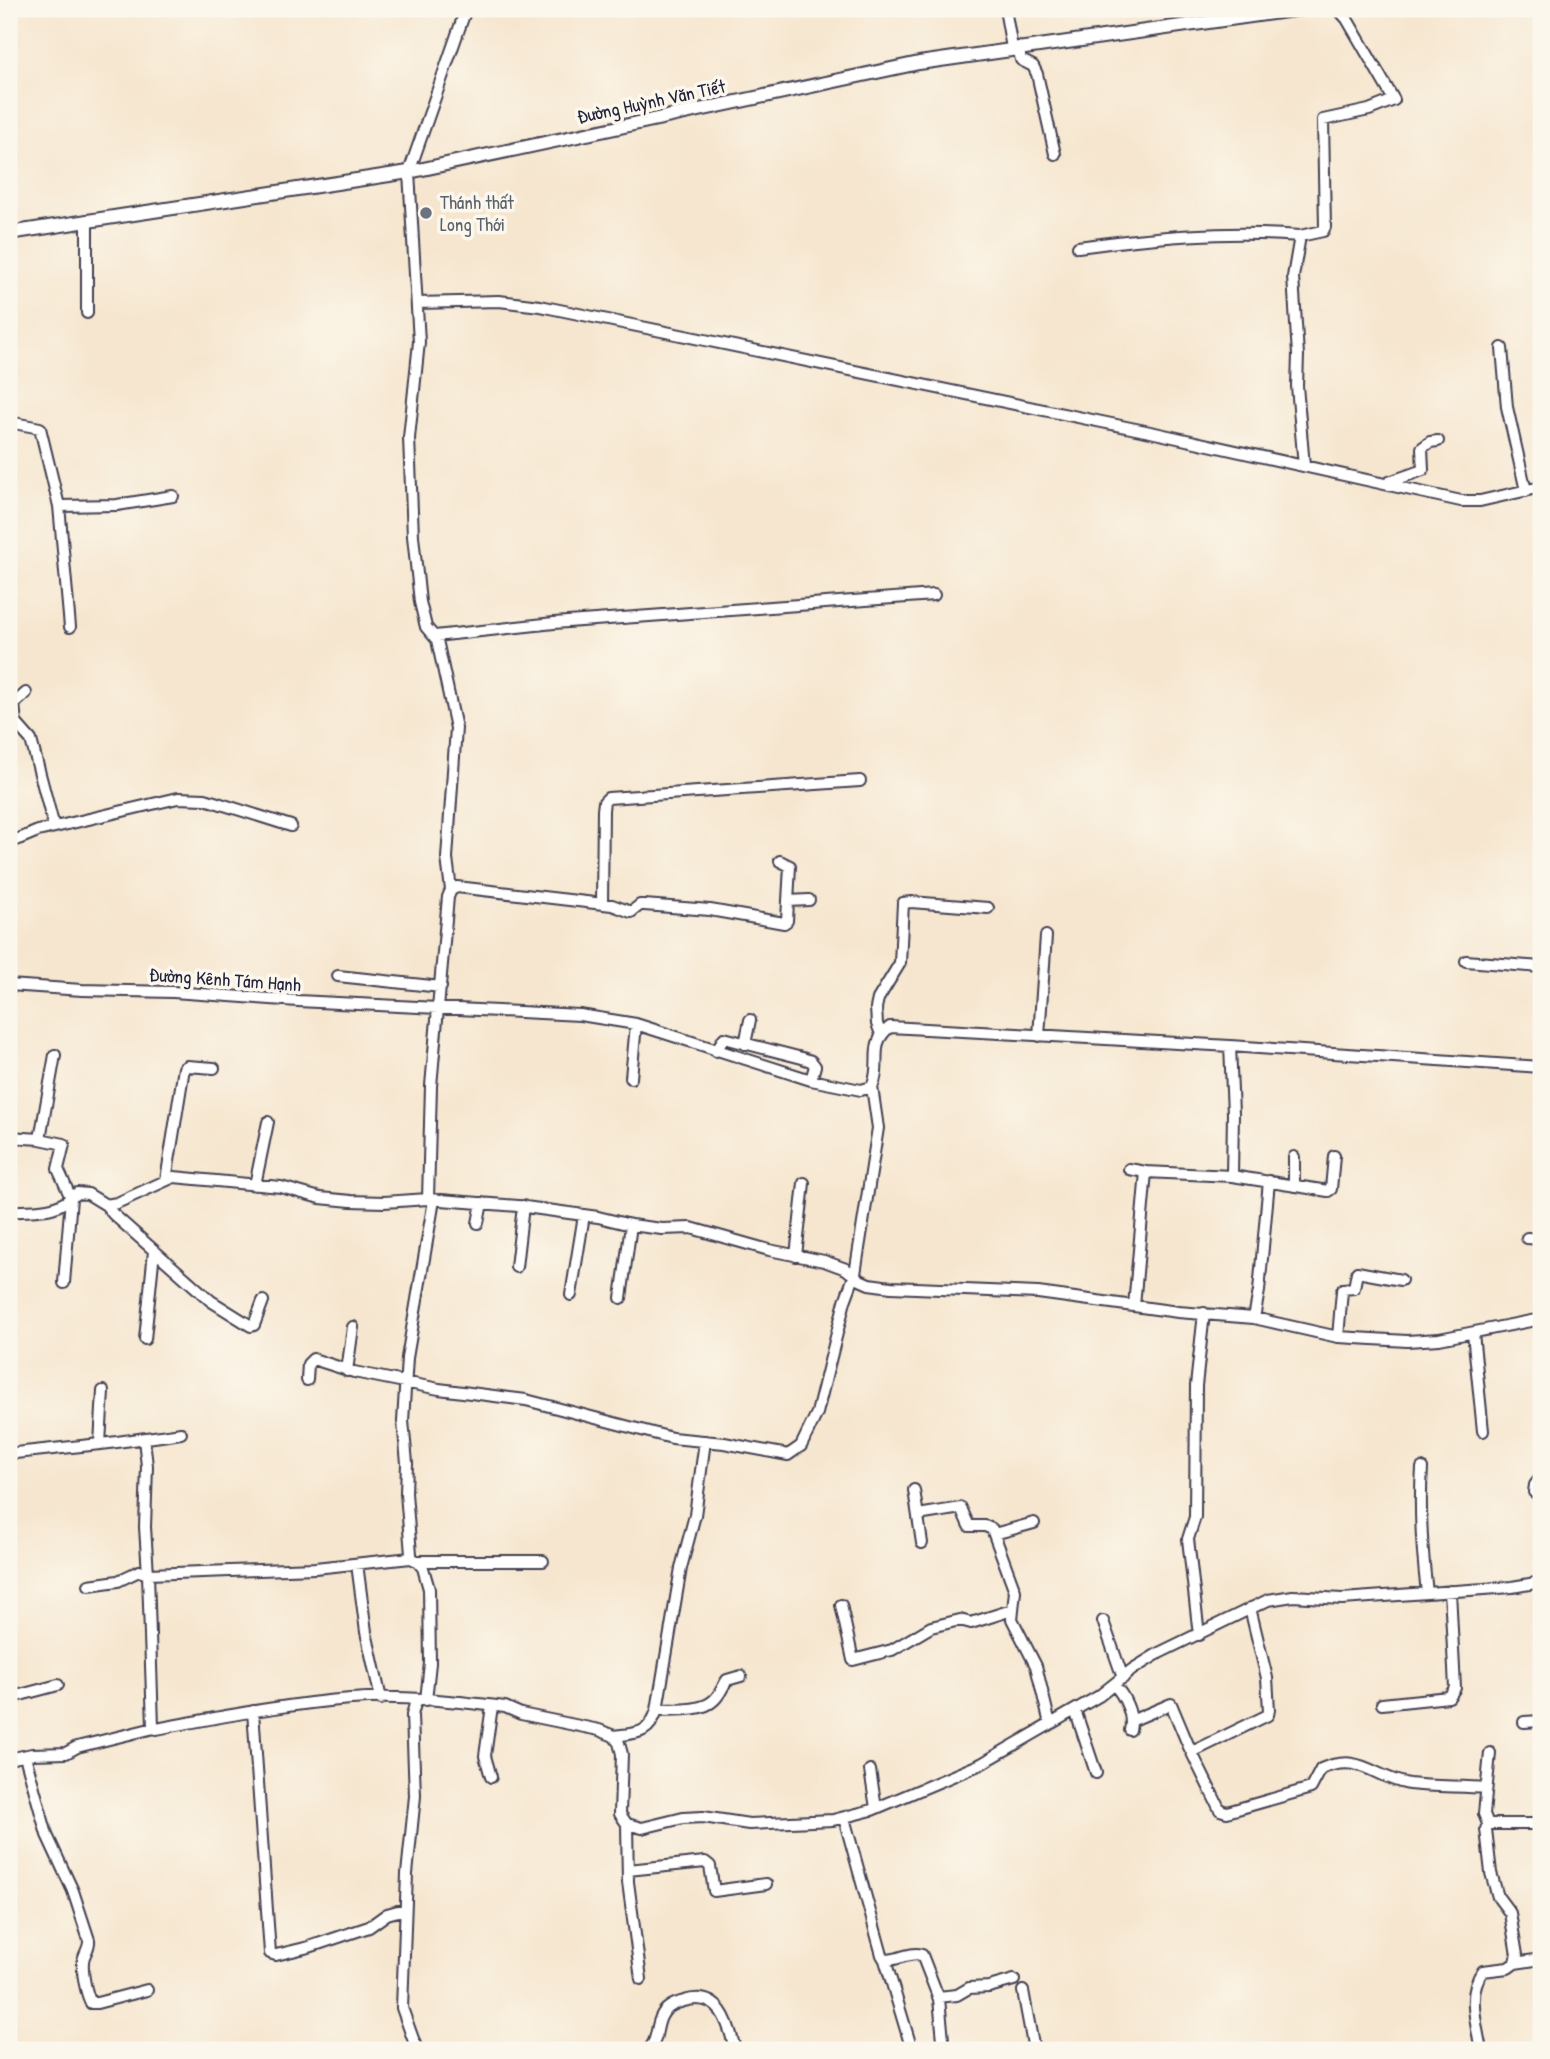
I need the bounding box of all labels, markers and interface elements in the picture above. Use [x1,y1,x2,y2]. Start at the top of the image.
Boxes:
street label: Đường Huỳnh Văn Tiết [574,72,728,129]
place label: Thánh thất Long Thới [440,189,514,237]
marker: Thánh thất Long Thới [418,205,434,221]
street label: Đường Kênh Tám Hạnh [148,961,302,997]

